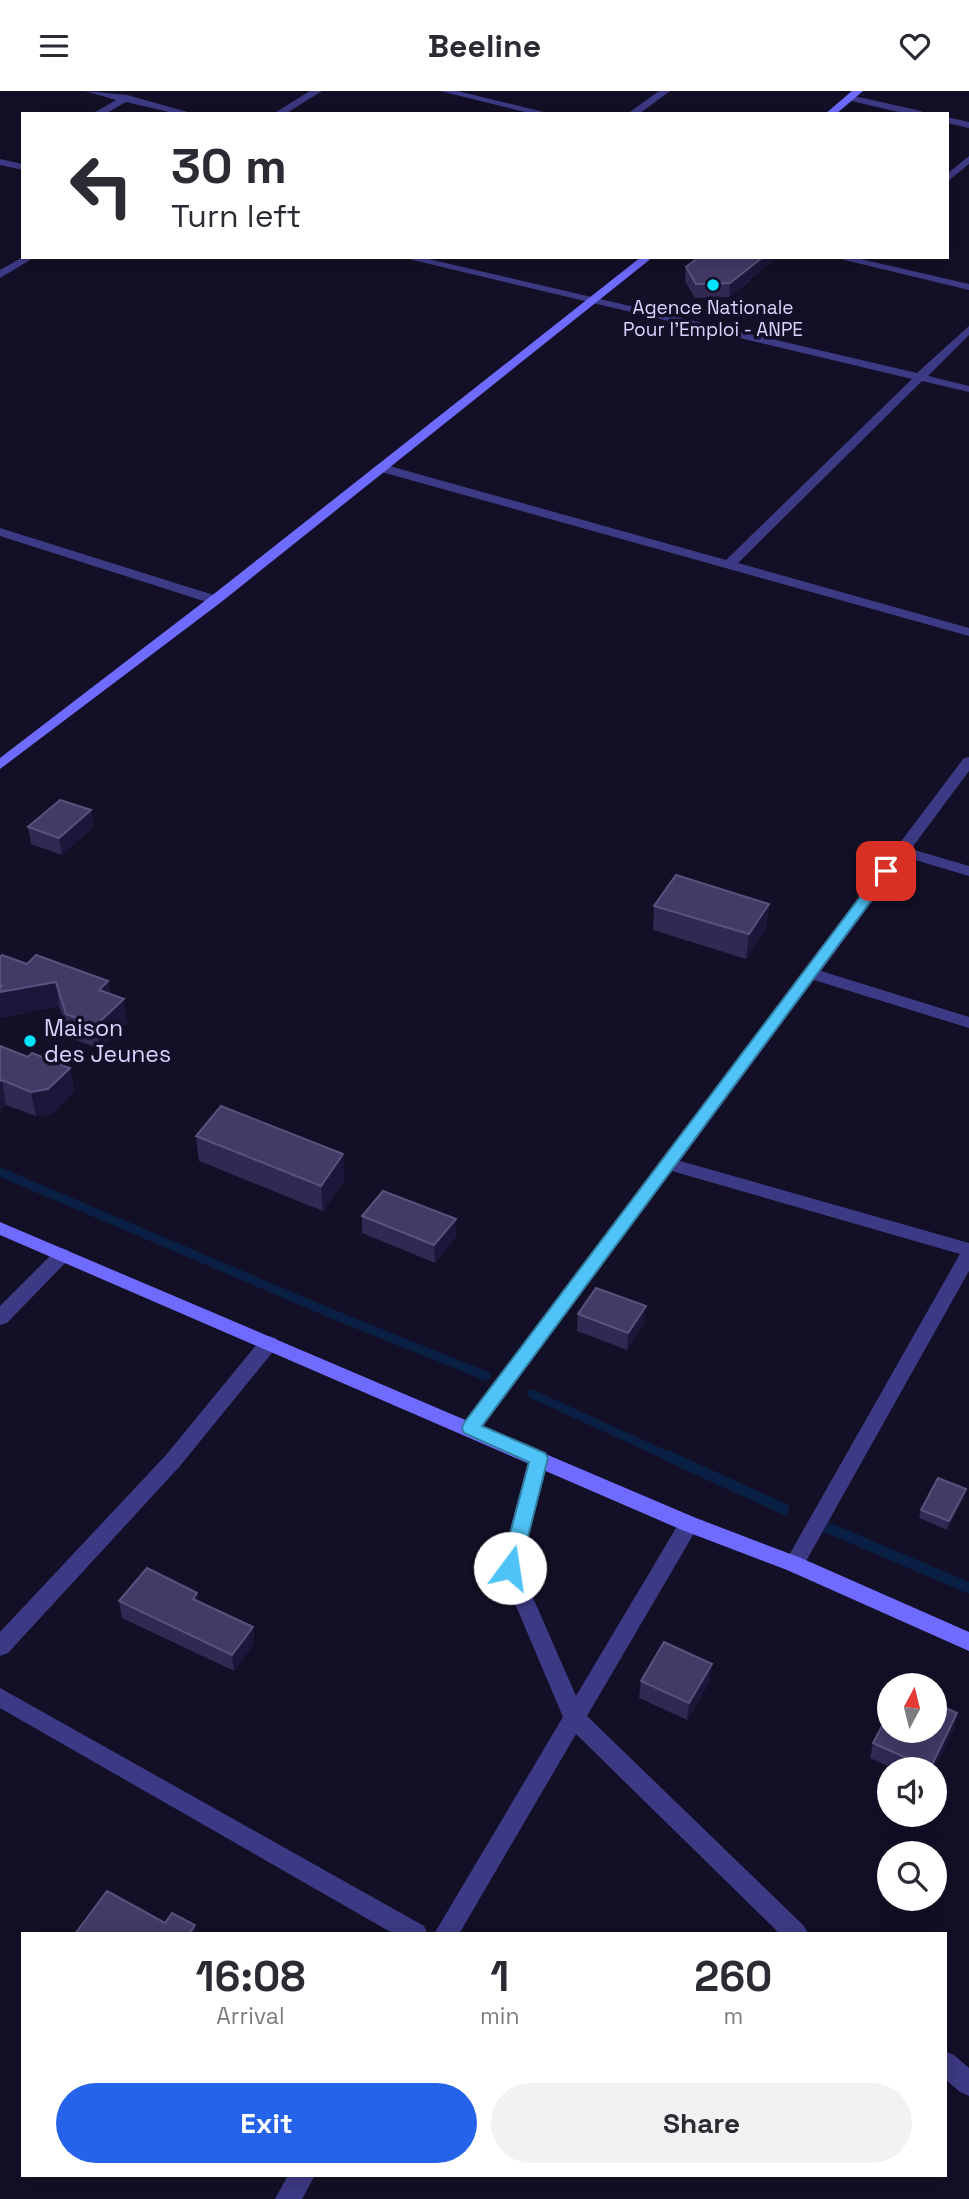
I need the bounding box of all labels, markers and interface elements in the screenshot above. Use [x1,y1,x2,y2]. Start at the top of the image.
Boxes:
text: Beeline [428,26,541,66]
icon: menu [35,27,73,65]
icon: heart [896,27,934,65]
text: 30 m [171,135,287,197]
icon: left [56,140,147,231]
text: Turn left [171,196,301,236]
marker: Agence Nationale Pour l’Emploi - ANPE [705,277,721,293]
place label: Agence Nationale Pour l’Emploi - ANPE [623,295,803,342]
pin [856,841,916,901]
icon: arrive [867,852,905,890]
place label: Maison des Jeunes [44,1013,171,1069]
marker: Maison des Jeunes [22,1033,38,1049]
position arrow [473,1531,547,1605]
north arrow [877,1673,947,1743]
map controls [877,1673,947,1911]
button: sound [877,1757,947,1827]
button: search [877,1841,947,1911]
text: 16:08 [196,1950,305,2003]
text: 1 [490,1950,509,2003]
text: 260 [694,1950,772,2003]
text: Arrival [216,2001,285,2031]
text: min [480,2001,520,2031]
text: m [723,2001,743,2031]
button: Exit [56,2083,477,2163]
button: Share [491,2083,912,2163]

